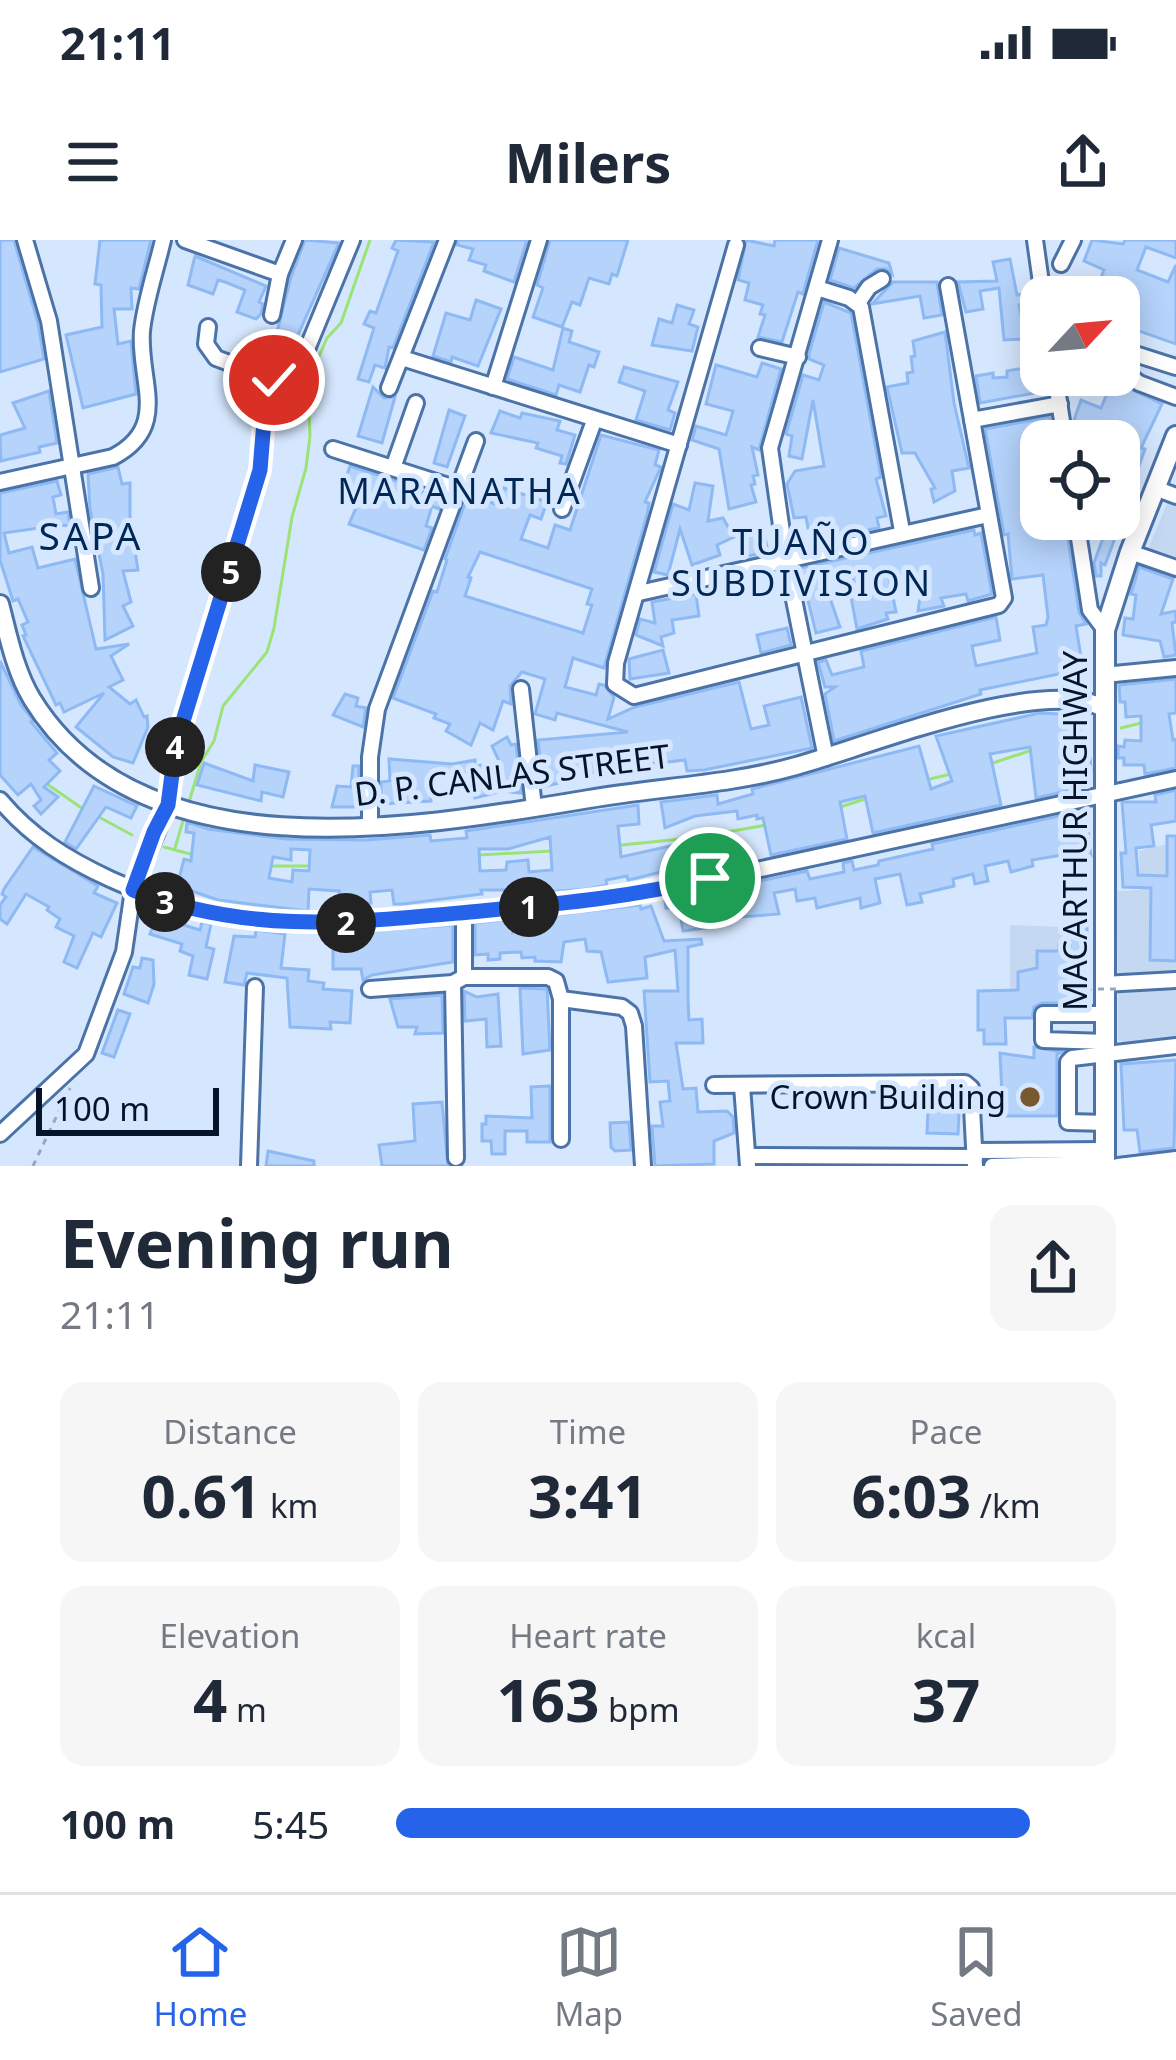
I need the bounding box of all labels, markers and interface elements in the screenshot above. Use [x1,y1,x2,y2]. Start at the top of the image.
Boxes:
text: 21:11 [60,12,176,73]
text: Milers [505,125,671,199]
icon: menu [60,129,126,195]
icon: share [1050,129,1116,195]
north arrow [1020,276,1140,396]
map controls [1020,276,1140,540]
pin [223,329,325,431]
icon: check [241,347,307,413]
button: locate [1020,420,1140,540]
district label: MARANATHA [337,466,583,515]
district label: SAPA [39,508,143,561]
district label: TUAÑO SUBDIVISION [671,517,933,607]
pin: 5 [201,542,261,602]
text: 5 [222,549,240,594]
street label: MACARTHUR HIGHWAY [1052,651,1097,1011]
pin: 4 [145,717,205,777]
text: 4 [166,724,184,769]
street label: D. P. CANLAS STREET [352,733,672,816]
pin [659,827,761,929]
icon: arrive [677,845,743,911]
pin: 3 [135,872,195,932]
pin: 1 [499,877,559,937]
text: 3 [156,879,174,924]
text: 1 [520,884,538,929]
pin: 2 [316,893,376,953]
text: 2 [337,900,355,945]
place label: Crown Building [770,1074,1006,1119]
scale bar [36,1082,219,1135]
marker: Crown Building [1017,1084,1043,1110]
text: 100 m [54,1086,150,1131]
text: Evening run [60,1197,454,1287]
button: share [990,1205,1116,1331]
text: 21:11 [60,1287,160,1340]
text: Distance [163,1409,297,1454]
text: Time [550,1409,626,1454]
text: Pace [910,1409,982,1454]
text: 0.61 [142,1454,261,1536]
text: 3:41 [528,1454,648,1536]
text: 6:03 [851,1454,971,1536]
text: km [261,1483,318,1528]
text: /km [971,1483,1041,1528]
text: Elevation [160,1613,300,1658]
text: Heart rate [509,1613,667,1658]
text: kcal [916,1613,976,1658]
text: 4 [193,1658,227,1740]
text: 163 [497,1658,599,1740]
text: 37 [912,1658,980,1740]
text: m [227,1687,267,1732]
text: bpm [599,1687,680,1732]
text: 100 m [60,1797,175,1850]
text: 5:45 [252,1797,329,1850]
tab: Home [154,1919,247,2036]
tab: Map [554,1919,623,2036]
tab: Saved [930,1919,1022,2036]

